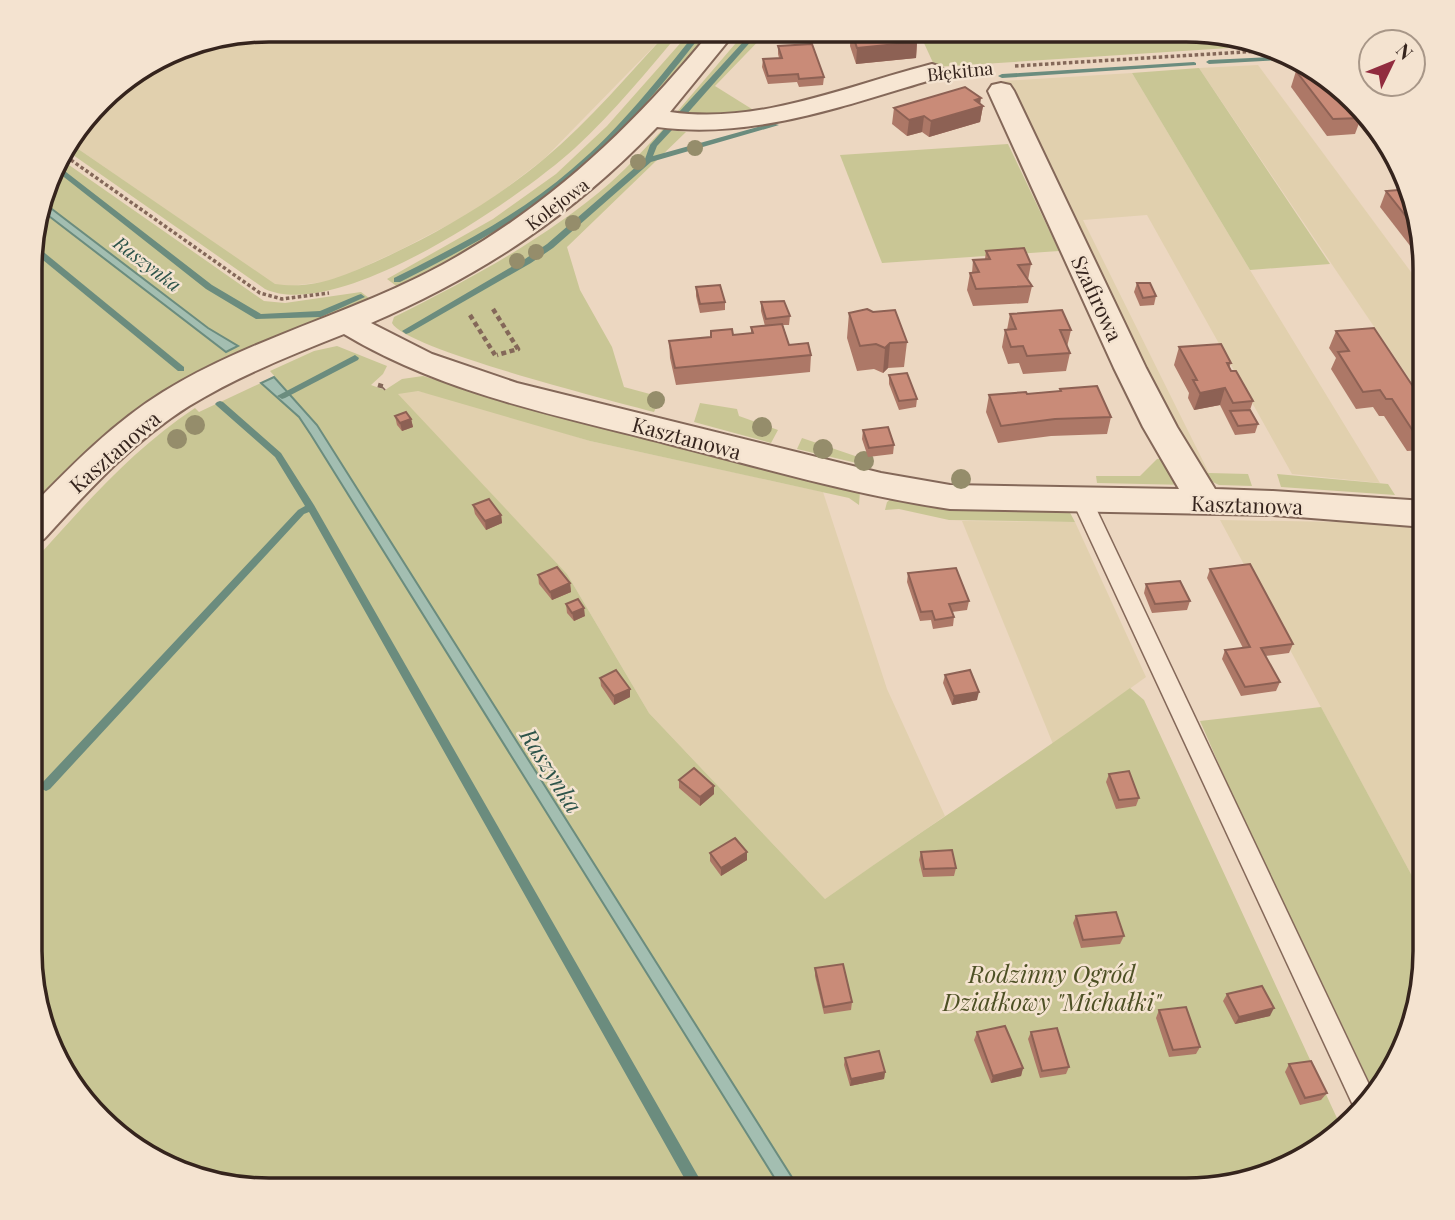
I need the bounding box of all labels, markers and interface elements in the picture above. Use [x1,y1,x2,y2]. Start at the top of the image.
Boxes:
north arrow [1357,28,1427,98]
text: N [1391,37,1420,65]
street label: Błękitna [926,56,994,86]
street label: Kolejowa [521,172,593,235]
water label: Raszynka [108,229,187,297]
street label: Szafirowa [1066,251,1130,346]
street label: Kasztanowa [63,403,166,498]
street label: Kasztanowa [629,409,745,465]
street label: Kasztanowa [1191,488,1304,520]
water label: Raszynka [513,721,590,818]
park label: Rodzinny Ogród Działkowy "Michałki" [942,957,1163,1017]

